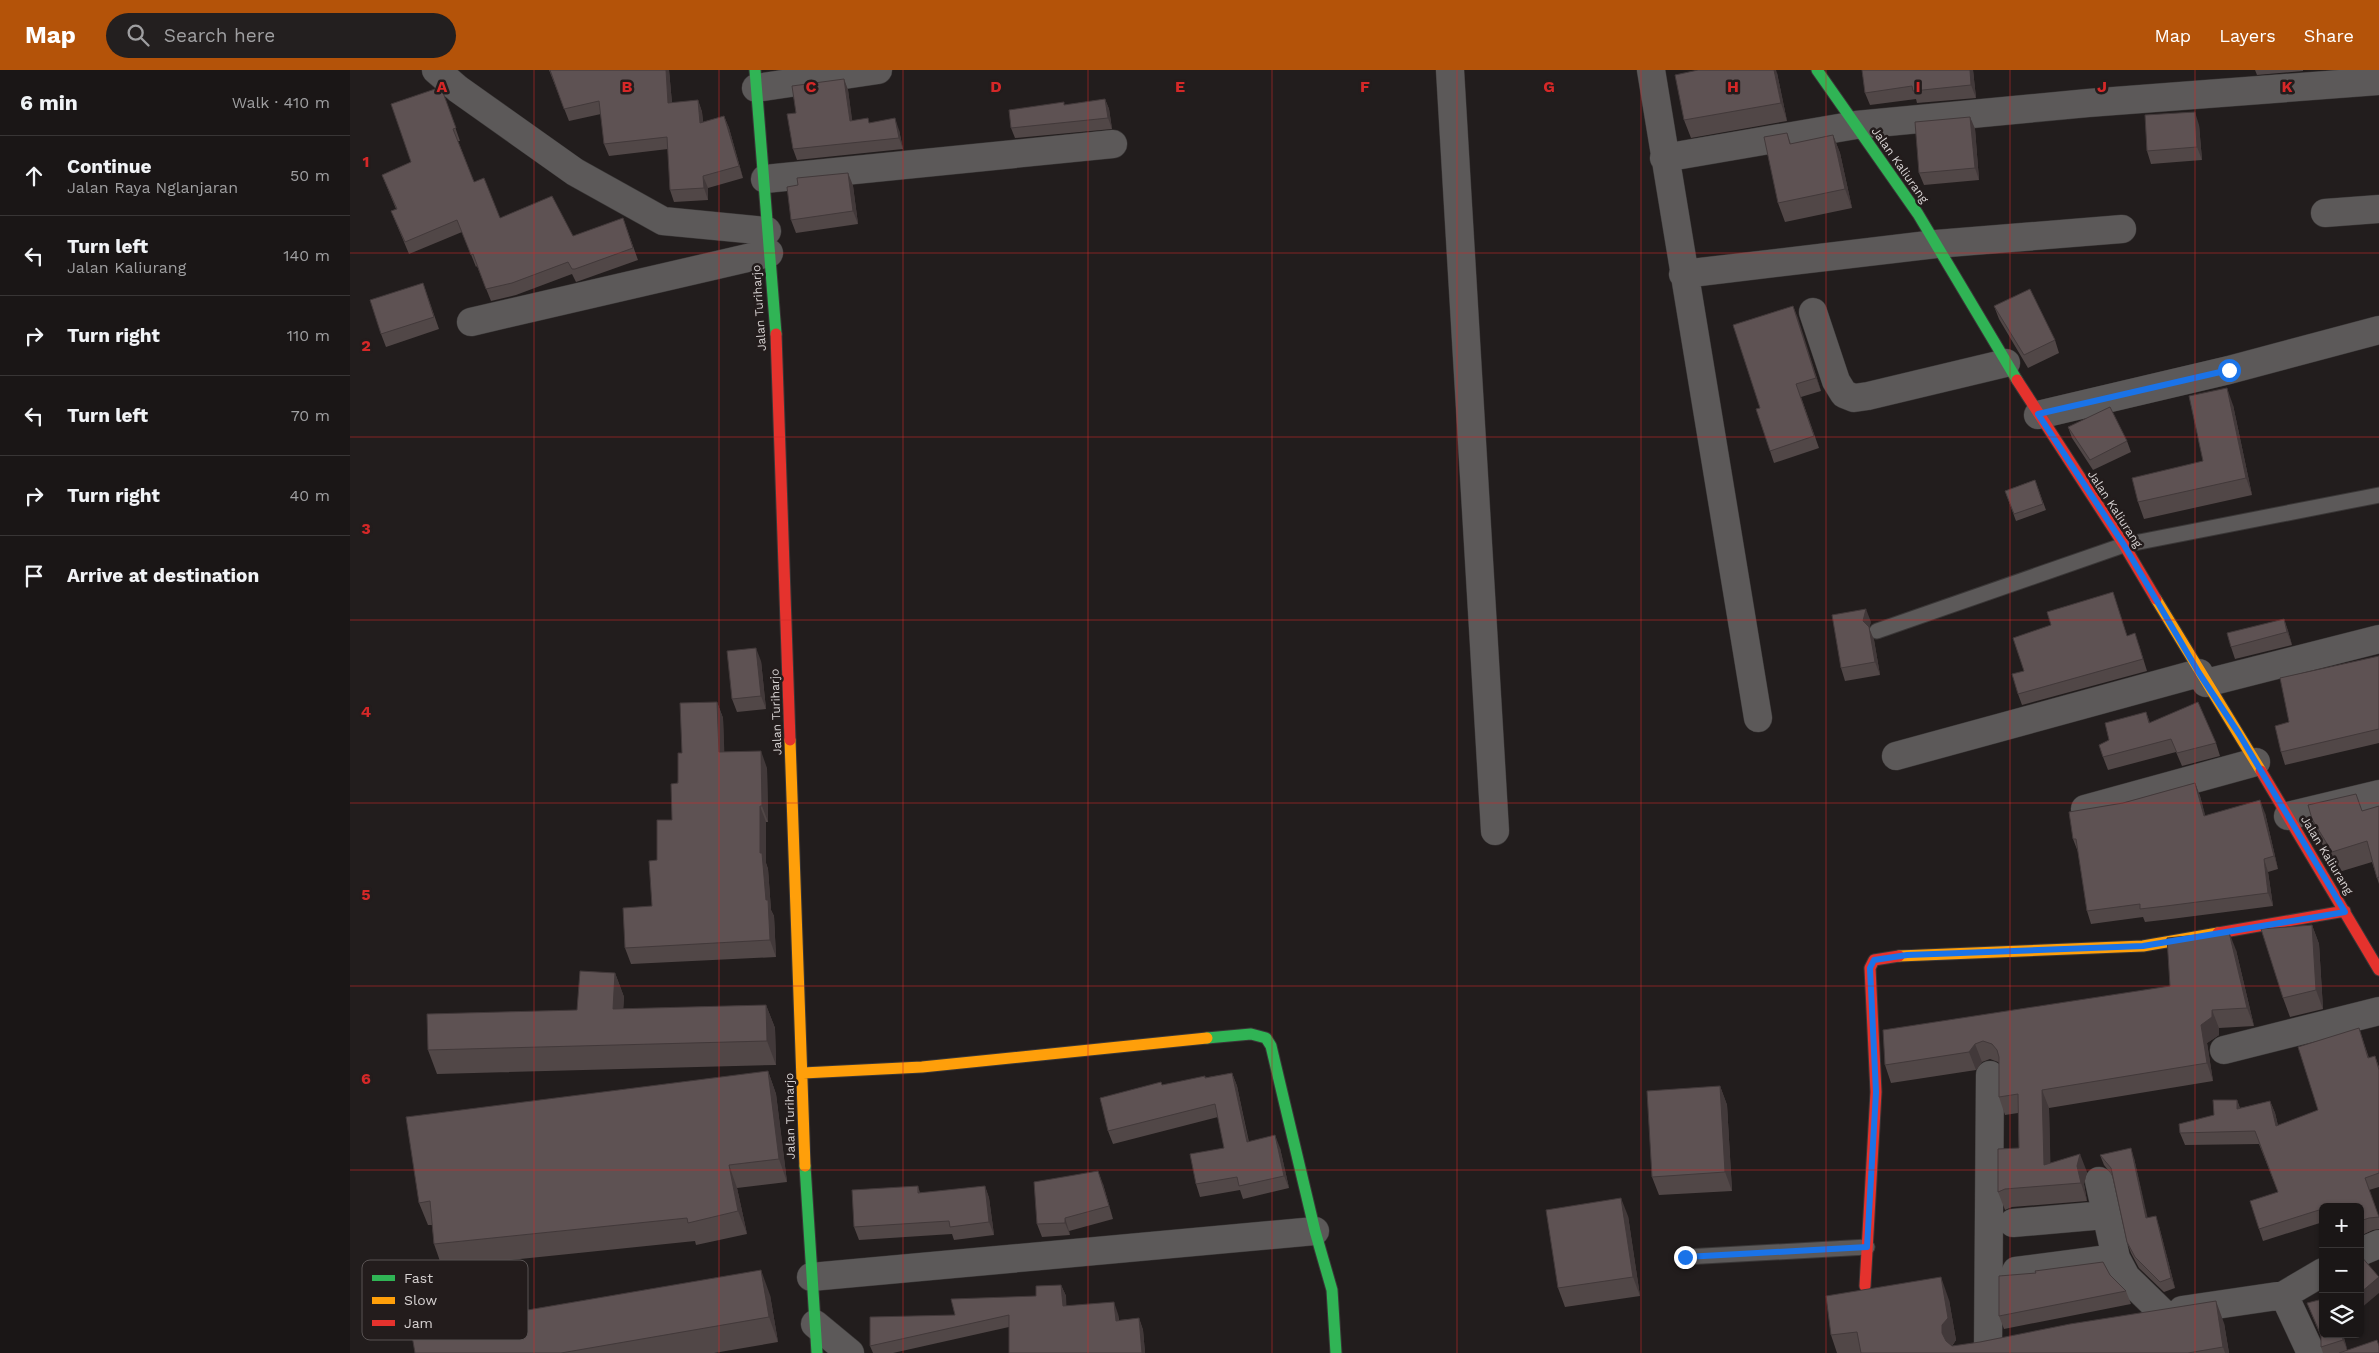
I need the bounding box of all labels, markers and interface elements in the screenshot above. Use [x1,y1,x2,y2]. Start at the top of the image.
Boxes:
search box [106,13,456,58]
text: Map [25,21,76,49]
icon: search [124,21,152,49]
text: Search here [164,24,275,47]
text: Map [2154,25,2191,46]
text: Layers [2219,25,2276,46]
text: Share [2304,25,2354,46]
text: A [437,77,448,96]
text: B [622,77,633,96]
text: C [806,77,817,96]
text: D [990,77,1002,96]
text: E [1175,77,1185,96]
text: F [1360,77,1370,96]
text: G [1543,77,1555,96]
text: H [1727,77,1739,96]
text: I [1915,77,1921,96]
text: J [2097,77,2107,96]
text: K [2281,77,2293,96]
text: 6 min [20,90,78,115]
text: Walk · 410 m [232,93,330,112]
street label: Jalan Kaliurang [1869,124,1932,206]
text: 1 [363,152,369,171]
text: Continue [67,155,151,178]
icon: ahead [20,162,48,190]
text: 50 m [290,166,330,185]
text: Jalan Raya Nglanjaran [67,178,238,197]
text: Turn left [67,235,148,258]
icon: left [20,242,48,270]
text: 140 m [283,246,330,265]
text: Jalan Kaliurang [67,258,186,277]
street label: Jalan Turiharjo [749,264,769,352]
icon: right [20,322,48,350]
text: Turn right [67,324,160,347]
text: 110 m [287,326,330,345]
text: 2 [361,336,371,355]
route start [2218,359,2241,382]
icon: left [20,402,48,430]
text: Turn left [67,404,148,427]
text: 70 m [291,406,330,425]
street label: Jalan Kaliurang [2085,468,2146,551]
icon: right [20,482,48,510]
text: Turn right [67,484,160,507]
text: 40 m [290,486,330,505]
text: 3 [361,519,371,538]
icon: arrive [20,562,48,590]
text: Arrive at destination [67,564,259,587]
street label: Jalan Turiharjo [767,669,785,755]
text: 4 [361,702,371,721]
street label: Jalan Kaliurang [2298,813,2356,897]
text: 5 [361,885,371,904]
text: 6 [361,1069,371,1088]
street label: Jalan Turiharjo [782,1073,798,1159]
map controls [2319,1203,2364,1338]
button: + [2319,1203,2364,1248]
route end [1674,1246,1697,1269]
button: − [2319,1248,2364,1293]
legend [362,1260,528,1340]
text: Fast [404,1270,433,1286]
text: Slow [404,1292,437,1308]
button: layers [2319,1293,2364,1338]
text: Jam [404,1315,433,1331]

